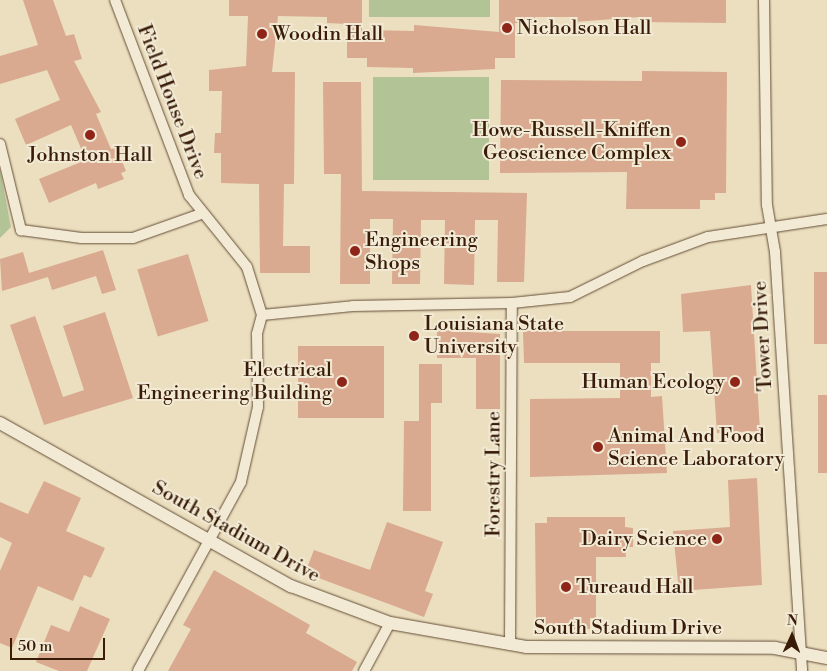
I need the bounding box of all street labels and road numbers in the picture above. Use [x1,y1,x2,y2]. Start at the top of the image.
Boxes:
street label: Field House Drive [131,21,213,183]
street label: Tower Drive [748,280,778,392]
street label: Forestry Lane [482,411,506,537]
street label: South Stadium Drive [148,476,324,588]
street label: South Stadium Drive [534,616,722,640]

